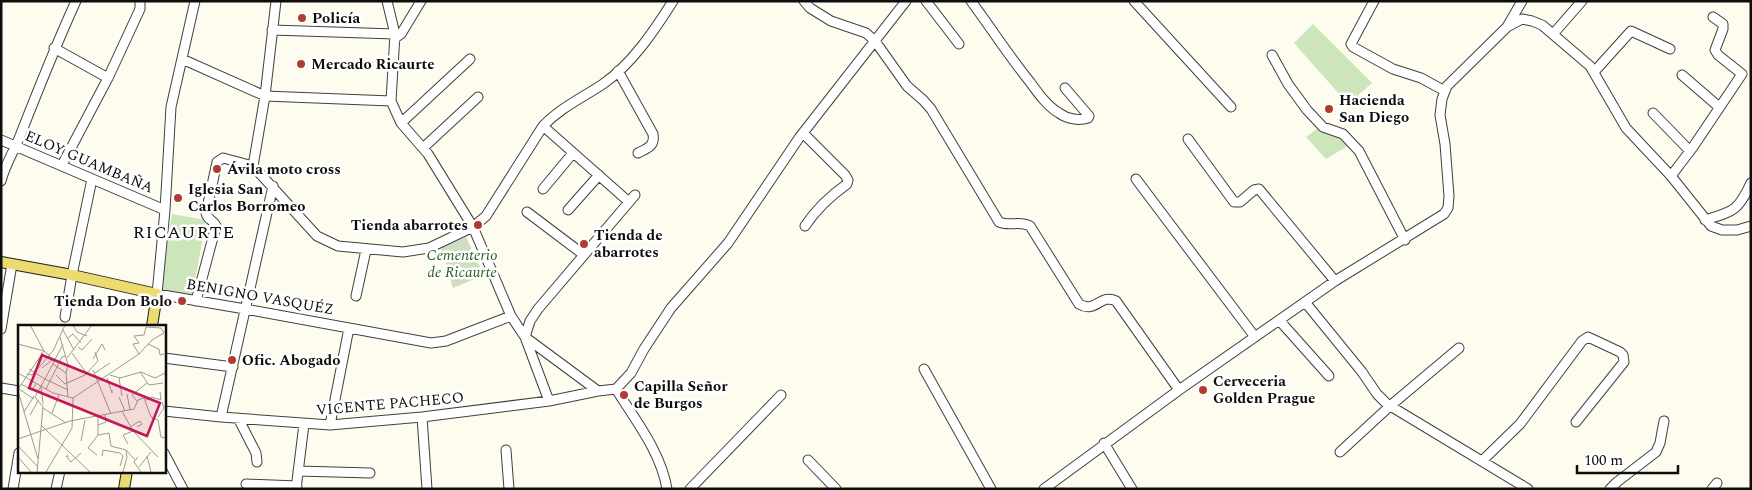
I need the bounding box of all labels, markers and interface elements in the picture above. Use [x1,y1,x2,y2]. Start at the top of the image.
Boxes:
place label: Policía [312,7,360,30]
marker: Policía [296,12,308,24]
place label: Mercado Ricaurte [311,53,435,76]
marker: Mercado Ricaurte [295,58,307,70]
place label: Hacienda San Diego [1339,89,1409,129]
marker: Hacienda San Diego [1323,103,1335,115]
street label: ELOY GUAMBAÑA [21,125,157,199]
place label: Ávila moto cross [227,158,341,181]
marker: Ávila moto cross [211,163,223,175]
place label: Iglesia San Carlos Borromeo [188,178,306,218]
marker: Iglesia San Carlos Borromeo [172,192,184,204]
place label: Tienda abarrotes [351,214,468,237]
district label: RICAURTE [133,219,235,246]
marker: Tienda abarrotes [472,219,484,231]
place label: Tienda de abarrotes [594,224,663,264]
marker: Tienda de abarrotes [578,238,590,250]
park label: Cementerio de Ricaurte [426,244,498,284]
street label: BENIGNO VASQUÉZ [184,273,336,321]
place label: Tienda Don Bolo [54,290,172,313]
marker: Tienda Don Bolo [176,295,188,307]
inset map [18,325,165,472]
place label: Ofic. Abogado [242,349,341,372]
marker: Ofic. Abogado [226,354,238,366]
place label: Cerveceria Golden Prague [1213,370,1316,410]
place label: Capilla Señor de Burgos [634,375,728,415]
marker: Cerveceria Golden Prague [1197,384,1209,396]
street label: VICENTE PACHECO [315,386,465,422]
marker: Capilla Señor de Burgos [618,389,630,401]
scale bar [1577,442,1678,474]
text: 100 m [1584,449,1623,472]

